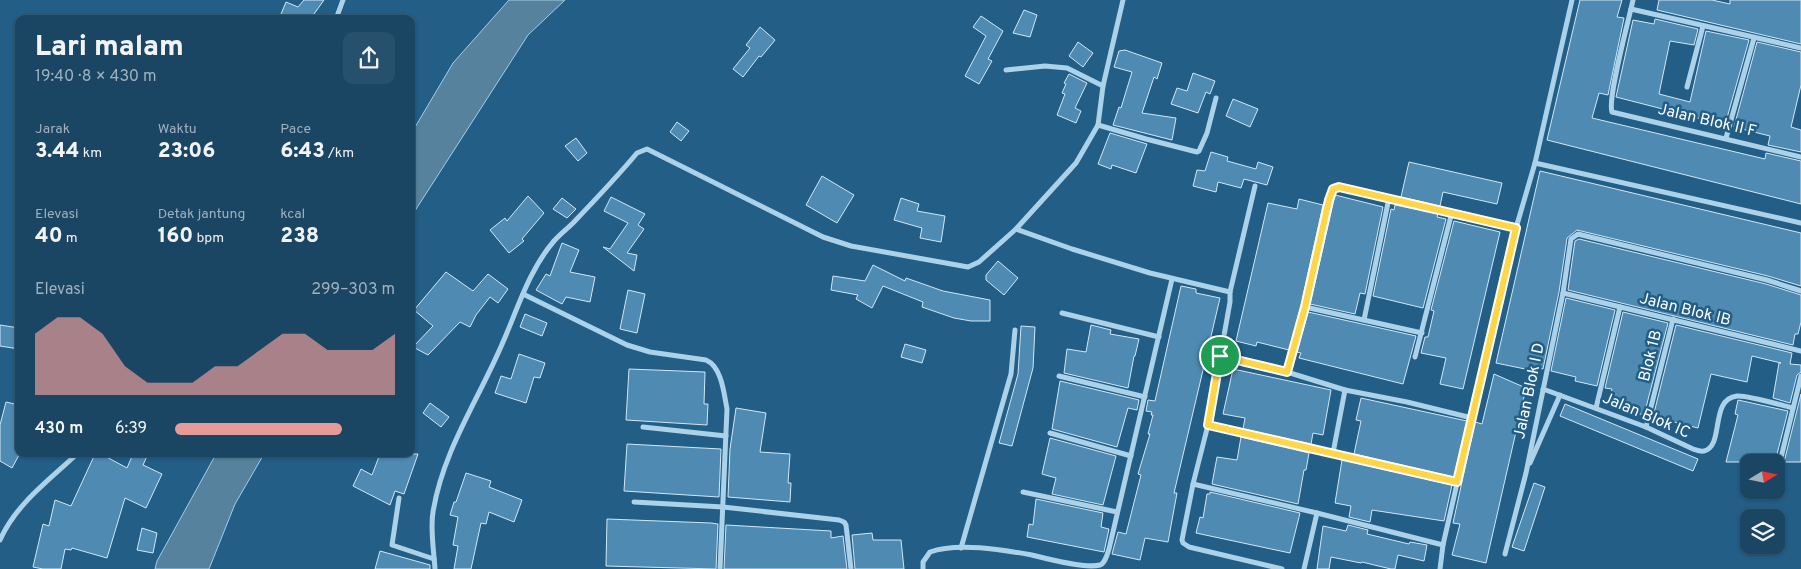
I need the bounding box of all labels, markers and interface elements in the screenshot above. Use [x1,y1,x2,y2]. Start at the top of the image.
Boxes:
text: Lari malam [35,30,184,66]
button: share [343,32,395,84]
text: 19:40 · 8 × 430 m [35,67,156,87]
street label: Jalan Blok II F [1656,100,1758,142]
text: Jarak [35,121,70,138]
text: Waktu [158,121,197,138]
text: Pace [280,121,311,138]
text: 3.44 [35,138,80,165]
text: 23:06 [158,138,215,165]
text: 6:43 [280,138,325,165]
text: km [80,145,102,162]
text: /km [325,145,354,162]
text: Elevasi [35,206,79,223]
text: Detak jantung [158,206,245,223]
text: kcal [280,206,305,223]
text: 40 [35,223,63,250]
text: 160 [158,223,193,250]
text: 238 [280,223,319,250]
text: m [63,230,78,247]
text: bpm [193,230,224,247]
text: Elevasi [35,280,85,300]
text: 299–303 m [311,280,395,300]
street label: Jalan Blok IB [1637,289,1733,331]
street label: Blok 1B [1635,328,1667,384]
pin [1199,335,1241,377]
street label: Jalan Blok I D [1510,341,1550,441]
icon: arrive [1206,342,1234,370]
street label: Jalan Blok IC [1599,389,1693,443]
text: 430 m [35,419,83,439]
text: 6:39 [115,419,147,439]
north arrow [1740,454,1785,499]
map controls [1740,454,1785,554]
button: layers [1740,509,1785,554]

